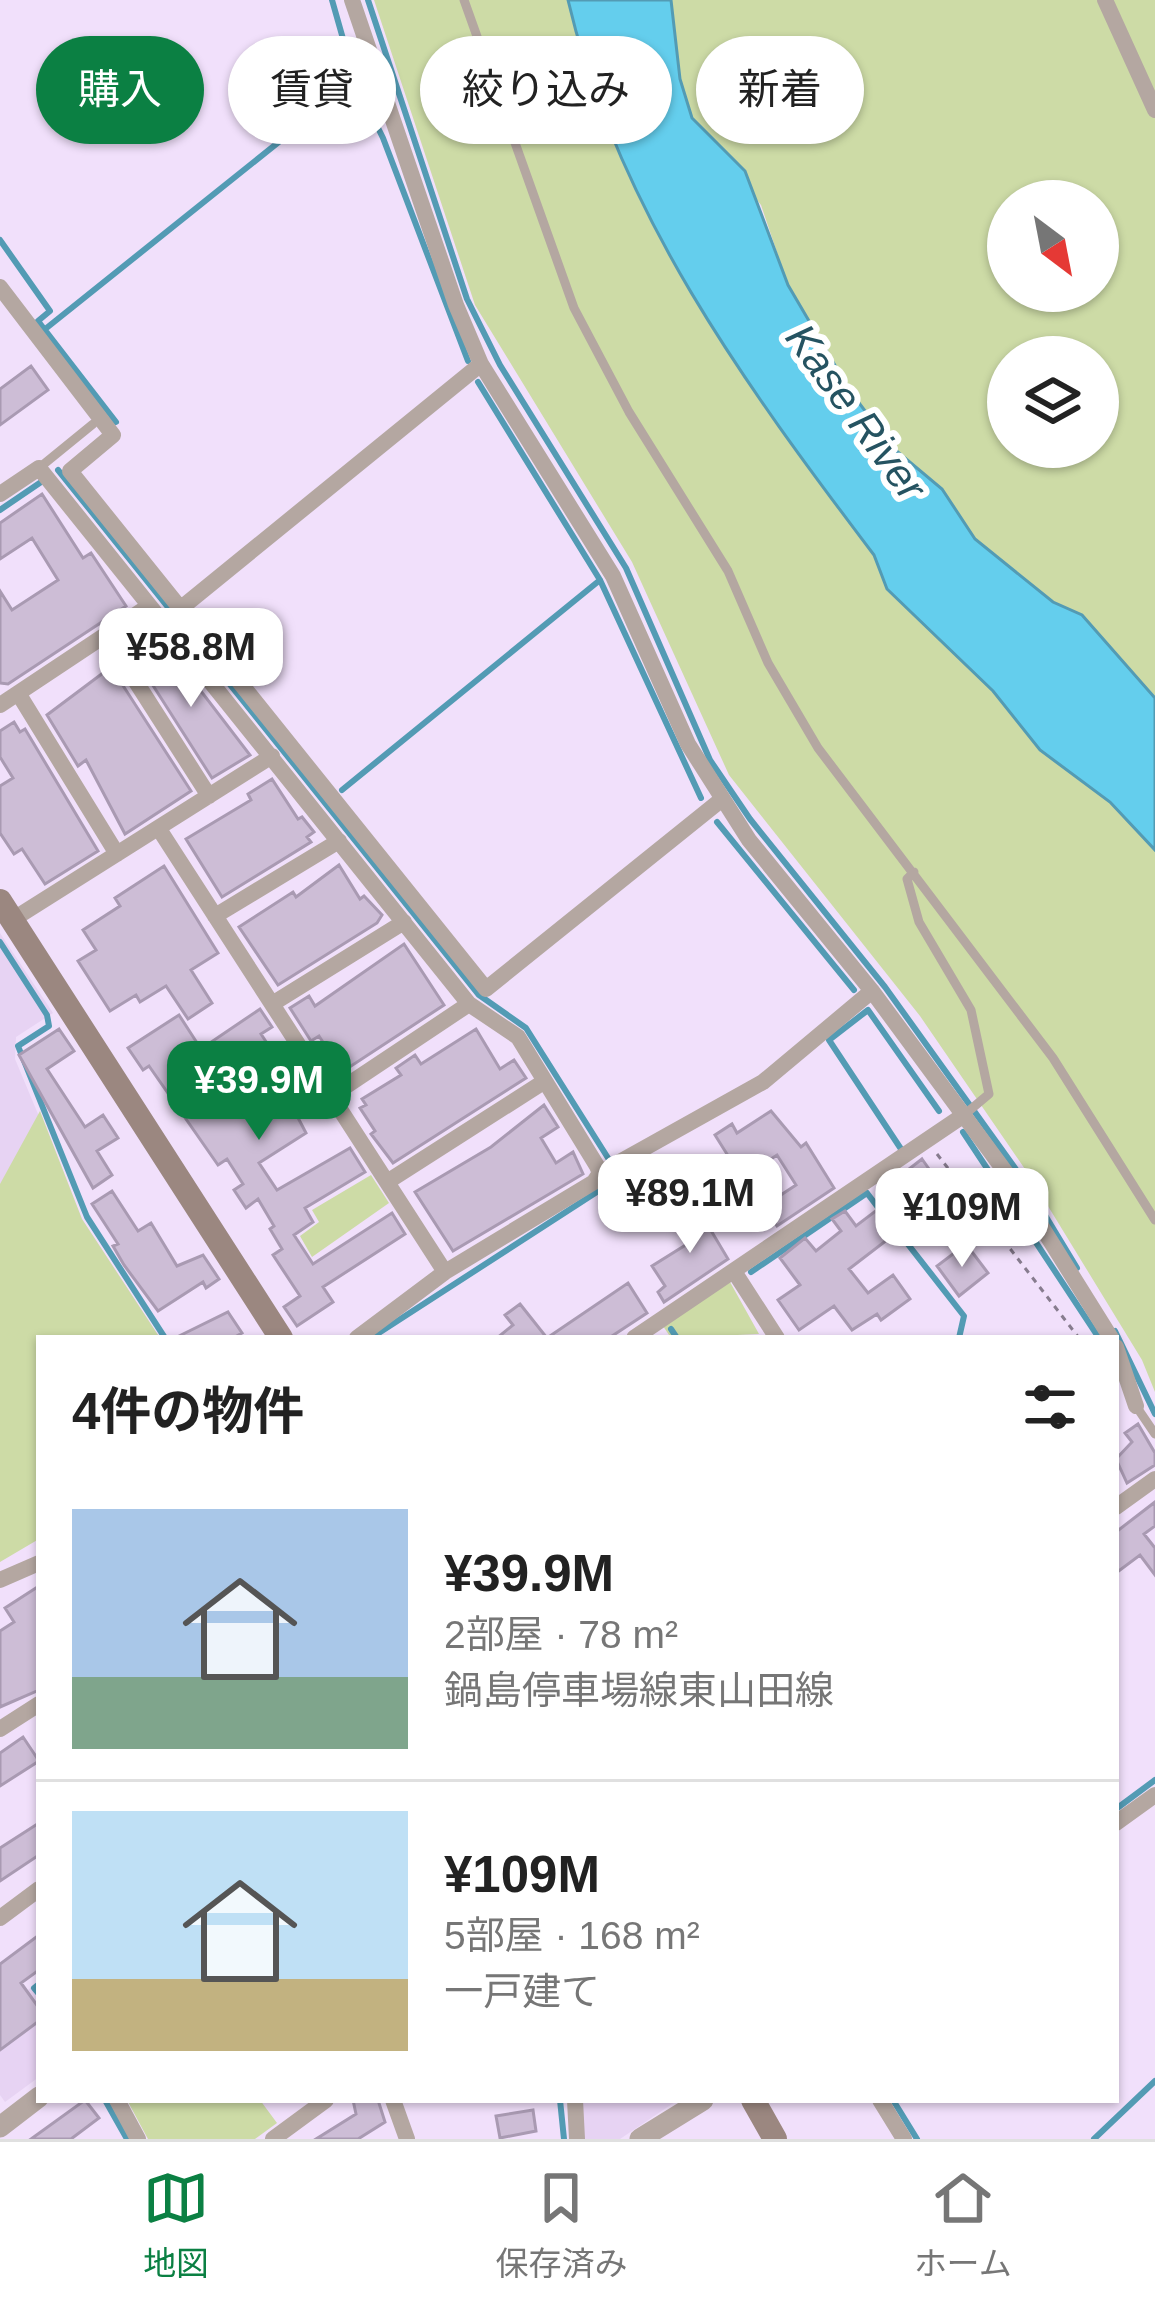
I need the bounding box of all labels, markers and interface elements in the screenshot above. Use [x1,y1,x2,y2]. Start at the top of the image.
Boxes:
chip: 購入 [36,36,204,144]
chip: 賃貸 [228,36,396,144]
chip: 絞り込み [420,36,672,144]
chip: 新着 [696,36,864,144]
north arrow [987,180,1119,312]
map controls [987,180,1119,468]
water label: Kase River [777,315,937,511]
button: layers [987,336,1119,468]
pin: ¥58.8M [93,608,289,710]
text: ¥58.8M [126,625,256,668]
pin: ¥39.9M [161,1041,357,1143]
text: ¥39.9M [194,1058,324,1101]
pin: ¥89.1M [592,1154,788,1256]
pin: ¥109M [878,1168,1046,1270]
text: ¥89.1M [625,1171,755,1214]
text: ¥109M [902,1185,1022,1228]
icon: filters [1017,1374,1083,1440]
text: 4件の物件 [72,1383,304,1440]
text: ¥39.9M [444,1545,614,1602]
icon: home [168,1557,312,1701]
text: 2部屋 · 78 m² [444,1613,678,1656]
text: 鍋島停車場線東山田線 [444,1669,834,1712]
text: ¥109M [444,1846,600,1903]
icon: home [168,1859,312,2003]
text: 5部屋 · 168 m² [444,1914,700,1957]
text: 一戸建て [444,1970,600,2013]
tab: 地図 [143,2165,209,2285]
tab: 保存済み [495,2165,627,2285]
tab: ホーム [914,2165,1012,2285]

